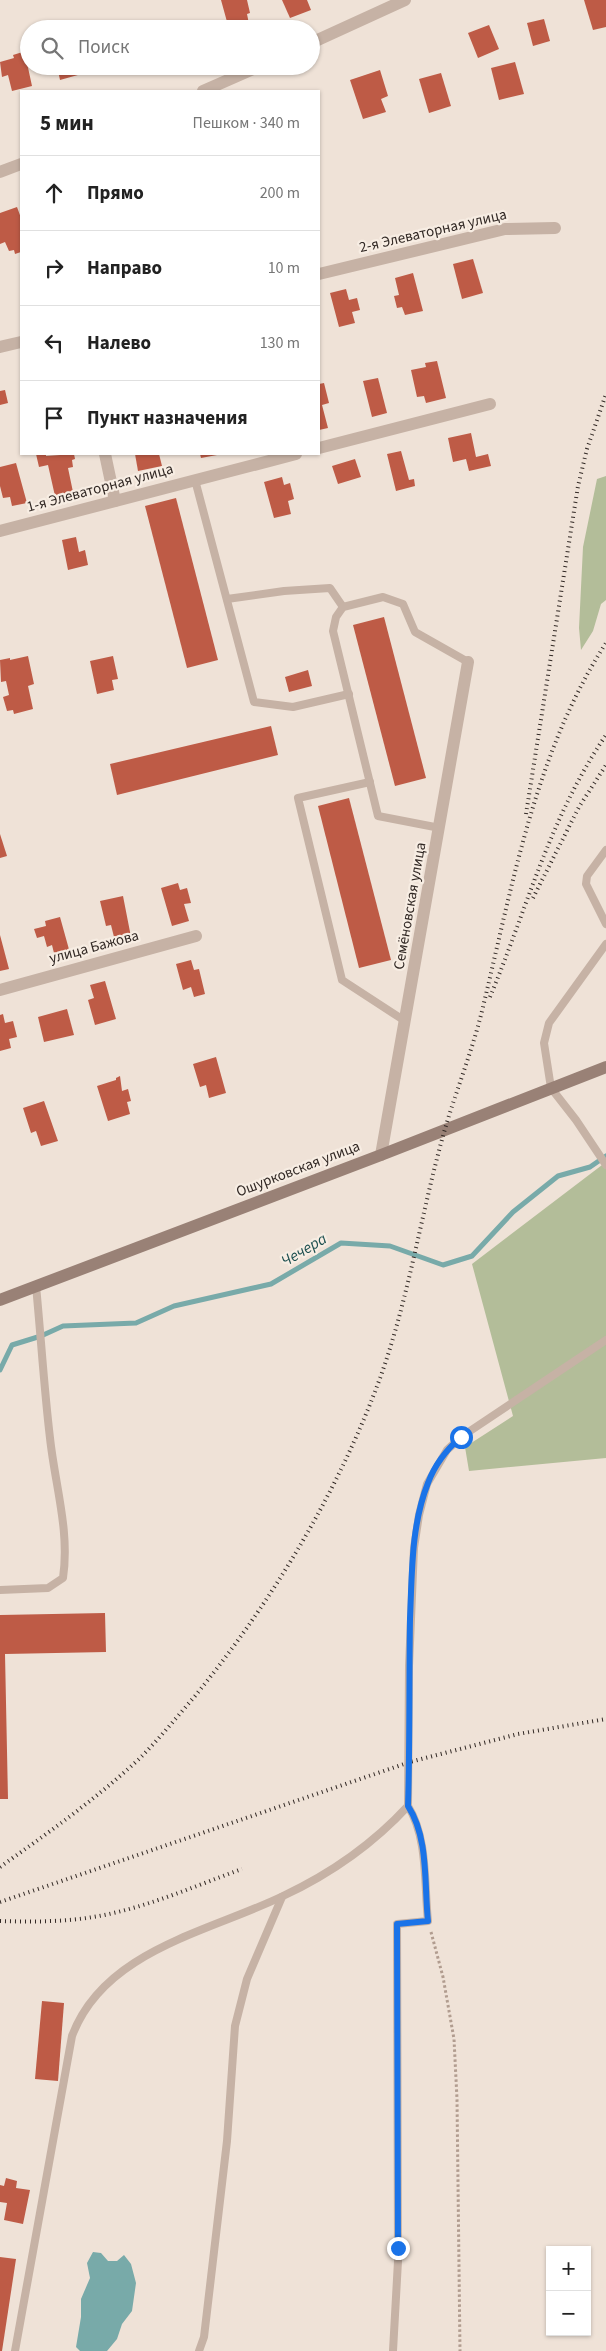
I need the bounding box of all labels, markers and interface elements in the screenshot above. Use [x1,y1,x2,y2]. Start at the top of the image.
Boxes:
search box [20,20,320,75]
icon: search [38,34,66,62]
text: Поиск [78,34,129,61]
text: 5 мин [40,108,94,138]
text: Пешком · 340 m [193,112,300,134]
icon: ahead [40,179,68,207]
text: Прямо [87,180,144,207]
text: 200 m [260,182,300,204]
street label: 2-я Элеваторная улица [357,204,509,258]
icon: right [40,254,68,282]
text: Направо [87,255,162,282]
text: 10 m [268,257,300,279]
icon: left [40,329,68,357]
text: Налево [87,330,151,357]
text: 130 m [260,332,300,354]
icon: arrive [40,404,68,432]
text: Пункт назначения [87,405,248,432]
street label: 1-я Элеваторная улица [24,458,176,518]
street label: Семёновская улица [388,841,432,971]
street label: улица Бажова [47,925,141,969]
street label: Ошурковская улица [233,1136,363,1202]
water label: Чечера [277,1228,331,1272]
route start [450,1426,473,1449]
route end [387,2237,410,2260]
map controls [546,2246,591,2336]
button: + [546,2246,591,2291]
button: − [546,2291,591,2336]

